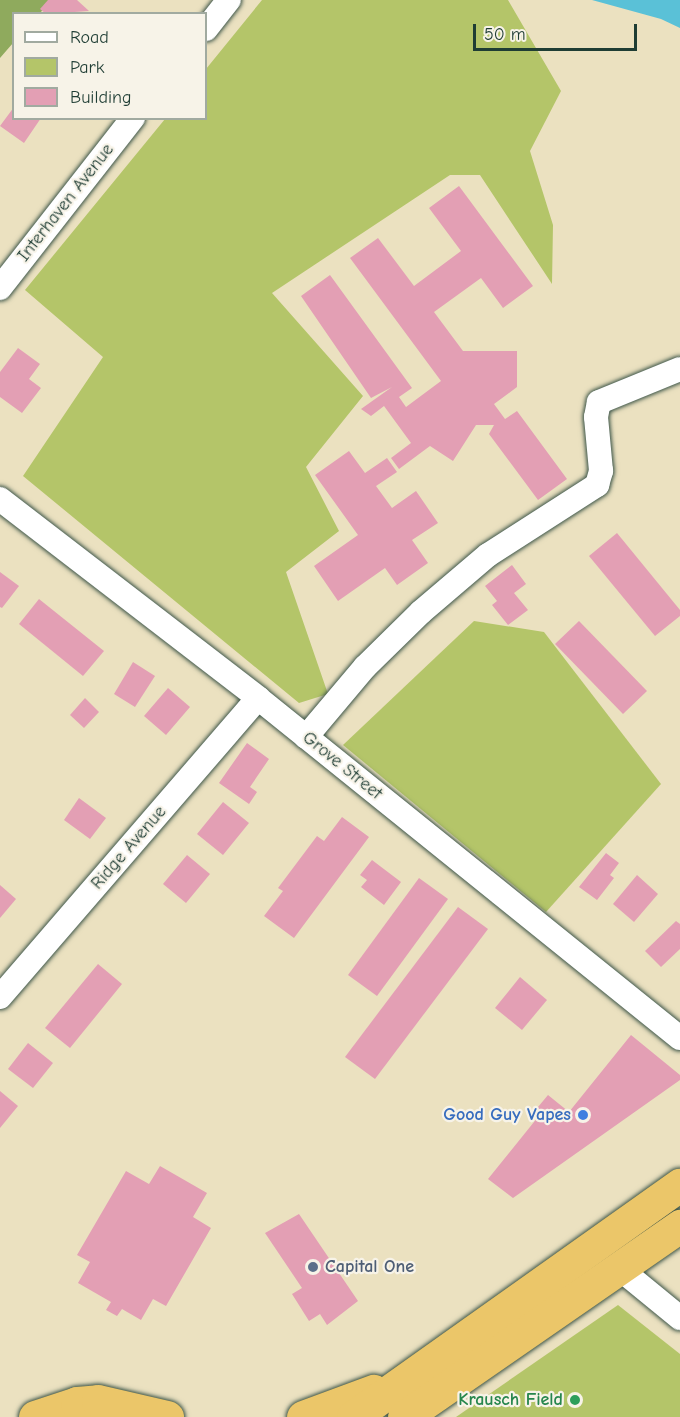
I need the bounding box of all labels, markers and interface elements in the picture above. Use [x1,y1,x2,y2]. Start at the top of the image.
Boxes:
legend [12,12,207,120]
scale bar [476,12,640,50]
text: 50 m [484,24,526,45]
text: Road [70,27,109,48]
text: Park [70,57,104,78]
text: Building [70,87,132,108]
street label: Interhaven Avenue [13,140,119,266]
street label: Grove Street [298,727,386,805]
street label: Ridge Avenue [87,802,171,894]
place label: Good Guy Vapes [443,1104,571,1126]
marker: Good Guy Vapes [576,1108,590,1122]
place label: Capital One [325,1256,414,1278]
marker: Capital One [306,1260,320,1274]
place label: Krausch Field [458,1389,563,1411]
marker: Krausch Field [568,1393,582,1407]

